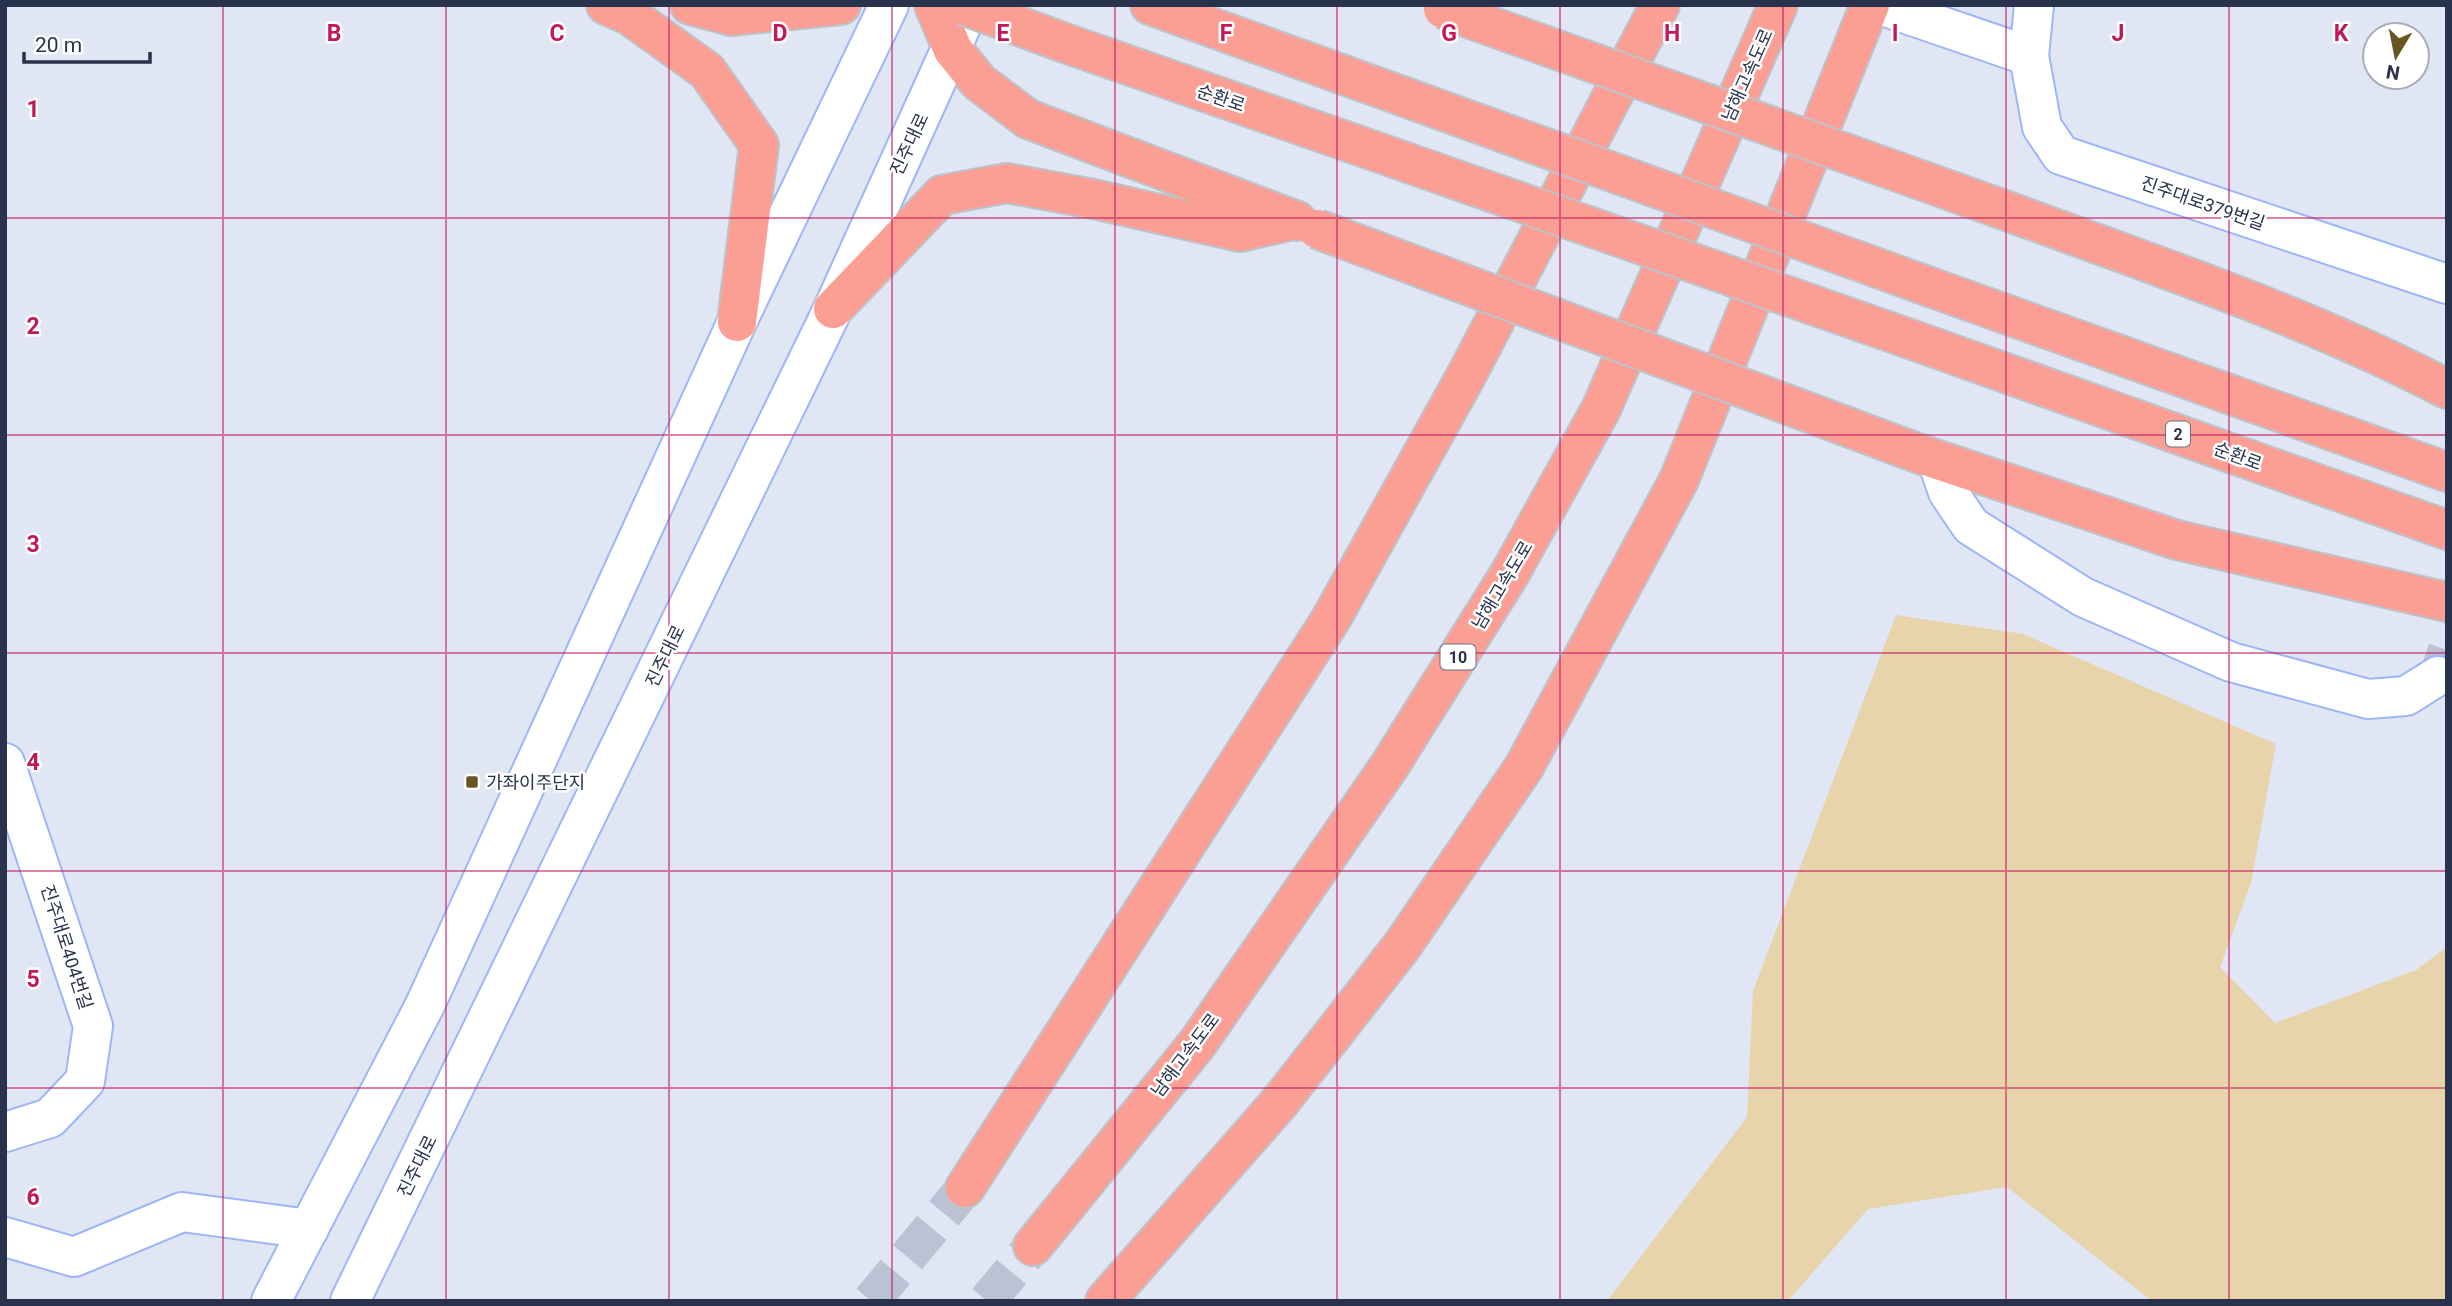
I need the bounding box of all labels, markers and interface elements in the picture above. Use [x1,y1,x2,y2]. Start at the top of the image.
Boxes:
text: B [327,20,341,47]
text: C [549,20,565,47]
text: D [773,20,787,47]
text: E [997,20,1010,47]
text: F [1220,20,1233,47]
text: G [1441,20,1457,47]
text: H [1664,20,1680,47]
text: I [1892,20,1898,47]
text: J [2112,20,2124,47]
text: K [2334,20,2349,47]
scale bar [24,21,150,65]
north arrow [2361,21,2431,91]
street label: 남해고속도로 [1717,25,1777,125]
text: 20 m [35,33,82,57]
text: N [2385,60,2402,85]
street label: 순환로 [1194,80,1248,116]
text: 1 [26,96,40,123]
street label: 진주대로 [885,110,933,178]
street label: 진주대로379번길 [2138,172,2268,234]
text: 2 [26,313,40,340]
road number: 2 [2166,422,2190,446]
street label: 순환로 [2211,438,2265,474]
text: 3 [26,531,40,558]
street label: 남해고속도로 [1467,537,1537,633]
street label: 진주대로 [641,622,689,690]
road number: 10 [1440,644,1476,670]
text: 4 [26,749,40,776]
place label: 가좌이주단지 [486,772,585,793]
marker: 가좌이주단지 [464,774,480,790]
street label: 진주대로404번길 [37,882,97,1012]
text: 5 [26,966,40,993]
street label: 남해고속도로 [1147,1009,1223,1101]
street label: 진주대로 [393,1132,441,1200]
text: 6 [26,1184,40,1211]

